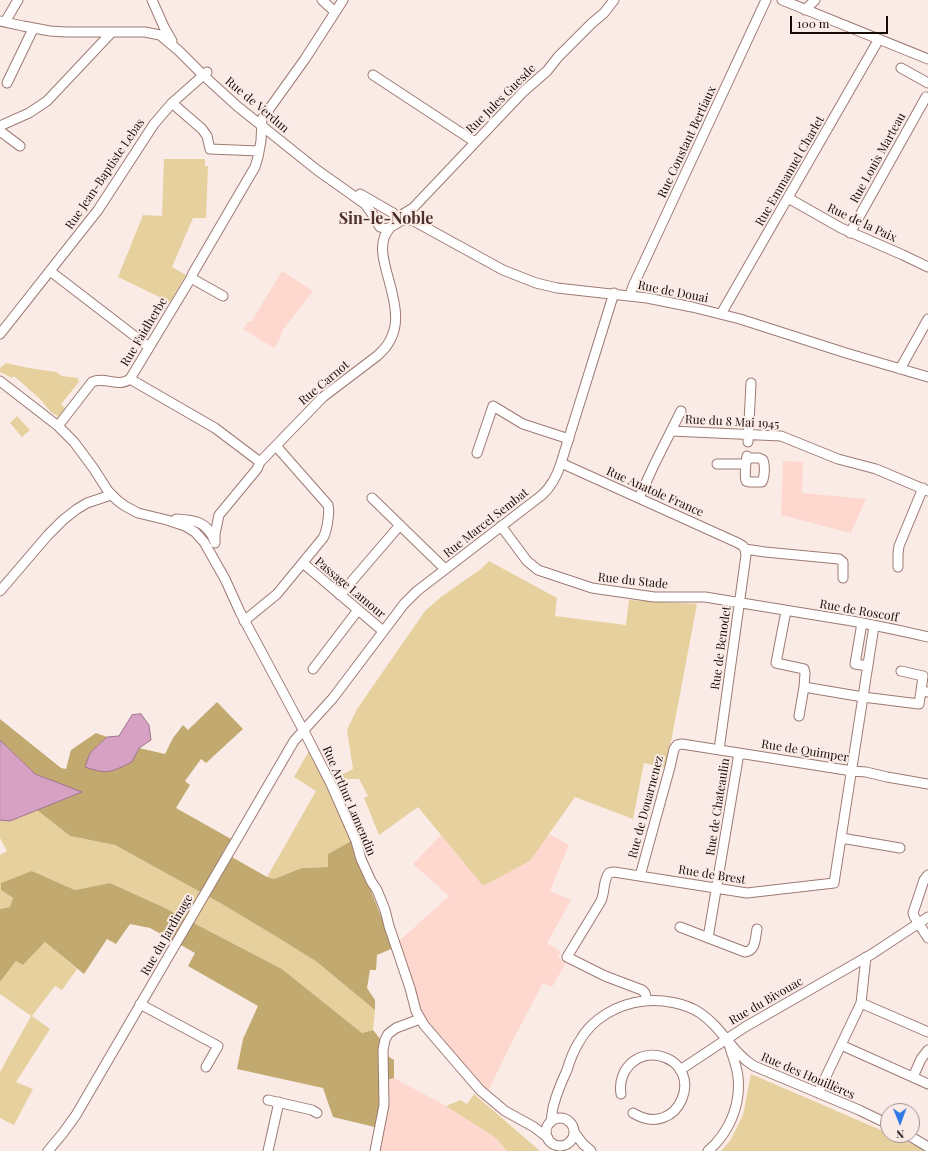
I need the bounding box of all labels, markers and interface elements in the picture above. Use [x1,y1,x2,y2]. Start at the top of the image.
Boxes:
scale bar [792,8,890,34]
text: 100 m [797,15,829,31]
street label: Rue Jules Guesde [463,61,539,137]
street label: Rue de Verdun [222,74,292,136]
street label: Rue Constant Bertiaux [655,84,719,200]
street label: Rue Louis Marteau [847,110,909,206]
street label: Rue Emmanuel Charlet [753,113,827,229]
street label: Rue Jean-Baptiste Lebas [63,116,147,232]
street label: Rue de la Paix [825,201,899,245]
district label: Sin-le-Noble [339,209,433,229]
street label: Rue de Douai [637,278,709,306]
street label: Rue Faidherbe [118,295,170,369]
street label: Rue Carnot [296,358,352,408]
street label: Rue du 8 Mai 1945 [685,412,779,432]
street label: Rue Anatole France [604,464,706,520]
street label: Rue Marcel Sembat [441,485,531,561]
street label: Passage Lamour [312,554,388,622]
street label: Rue du Stade [597,570,669,592]
street label: Rue de Roscoff [818,597,900,625]
street label: Rue de Benodet [708,605,734,691]
street label: Rue de Quimper [760,737,850,765]
street label: Rue Arthur Lamendin [319,744,379,858]
street label: Rue de Douarnenez [625,754,667,860]
street label: Rue de Chateaulin [703,757,733,857]
street label: Rue de Brest [677,863,747,887]
street label: Rue du Jardinage [138,892,196,978]
street label: Rue du Bivouac [727,974,805,1028]
street label: Rue des Houillères [759,1050,857,1102]
north arrow [880,1103,920,1143]
text: N [896,1127,904,1142]

